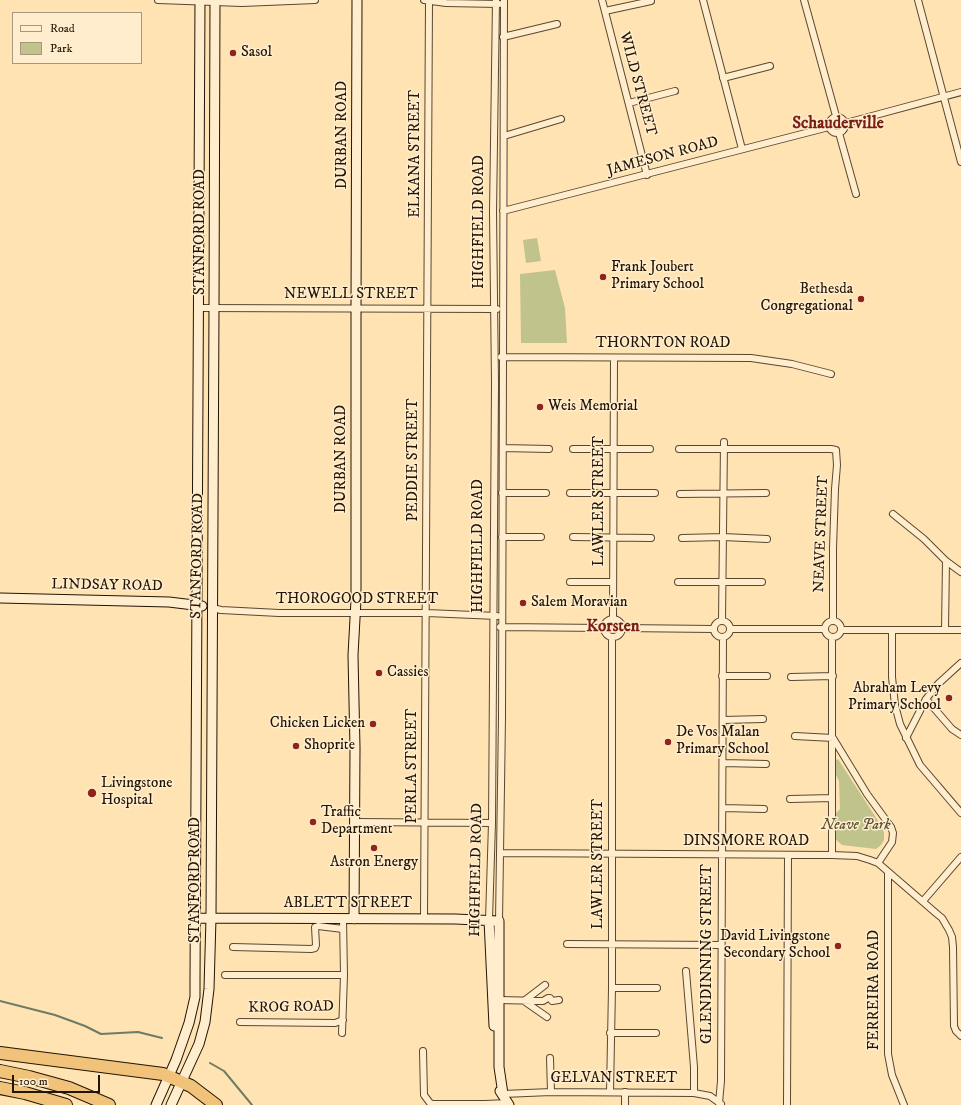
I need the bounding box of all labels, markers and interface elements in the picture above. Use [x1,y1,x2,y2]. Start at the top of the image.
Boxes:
legend [12,12,142,64]
text: Road [50,21,75,36]
street label: WILD STREET [614,30,660,138]
text: Park [50,41,72,56]
place label: Sasol [241,44,272,62]
marker: Sasol [228,48,238,58]
street label: DURBAN ROAD [334,81,352,189]
street label: ELKANA STREET [407,90,425,218]
district label: Schauderville [792,114,884,134]
street label: JAMESON ROAD [605,133,721,181]
street label: HIGHFIELD ROAD [471,155,489,289]
street label: STANFORD ROAD [192,169,210,295]
place label: Frank Joubert Primary School [611,259,704,294]
marker: Frank Joubert Primary School [598,272,608,282]
place label: Bethesda Congregational [760,281,853,316]
street label: NEWELL STREET [284,286,418,304]
marker: Bethesda Congregational [856,294,866,304]
street label: THORNTON ROAD [596,335,730,353]
street label: PEDDIE STREET [405,398,423,522]
place label: Weis Memorial [548,398,638,416]
marker: Weis Memorial [535,402,545,412]
street label: DURBAN ROAD [333,405,351,513]
street label: LAWLER STREET [591,436,609,566]
street label: NEAVE STREET [811,475,833,593]
street label: HIGHFIELD ROAD [470,479,488,613]
street label: STANFORD ROAD [188,493,208,619]
street label: LINDSAY ROAD [51,576,163,596]
street label: THOROGOOD STREET [276,591,438,609]
place label: Salem Moravian [531,594,628,612]
marker: Salem Moravian [518,598,528,608]
district label: Korsten [586,617,640,637]
place label: Cassies [387,664,428,682]
marker: Cassies [374,668,384,678]
place label: Abraham Levy Primary School [848,680,941,715]
marker: Abraham Levy Primary School [944,693,954,703]
street label: PERLA STREET [404,709,422,823]
place label: Chicken Licken [270,715,365,733]
marker: Chicken Licken [368,719,378,729]
place label: De Vos Malan Primary School [676,724,769,759]
place label: Shoprite [304,737,355,755]
marker: De Vos Malan Primary School [663,737,673,747]
marker: Shoprite [291,741,301,751]
place label: Livingstone Hospital [101,775,172,810]
marker: Livingstone Hospital [86,787,98,799]
street label: LAWLER STREET [590,799,608,929]
street label: HIGHFIELD ROAD [467,803,487,937]
place label: Traffic Department [321,804,393,839]
street label: STANFORD ROAD [187,817,205,943]
marker: Traffic Department [308,817,318,827]
park label: Neave Park [822,817,890,835]
street label: DINSMORE ROAD [683,833,809,851]
marker: Astron Energy [369,843,379,853]
place label: Astron Energy [330,854,418,872]
street label: GLENDINNING STREET [699,864,717,1044]
street label: ABLETT STREET [284,895,412,913]
place label: David Livingstone Secondary School [720,928,830,963]
street label: FERREIRA ROAD [866,930,884,1050]
marker: David Livingstone Secondary School [833,941,843,951]
street label: KROG ROAD [248,998,334,1018]
scale bar [14,1067,102,1093]
street label: GELVAN STREET [551,1070,677,1088]
text: 100 m [19,1074,48,1089]

